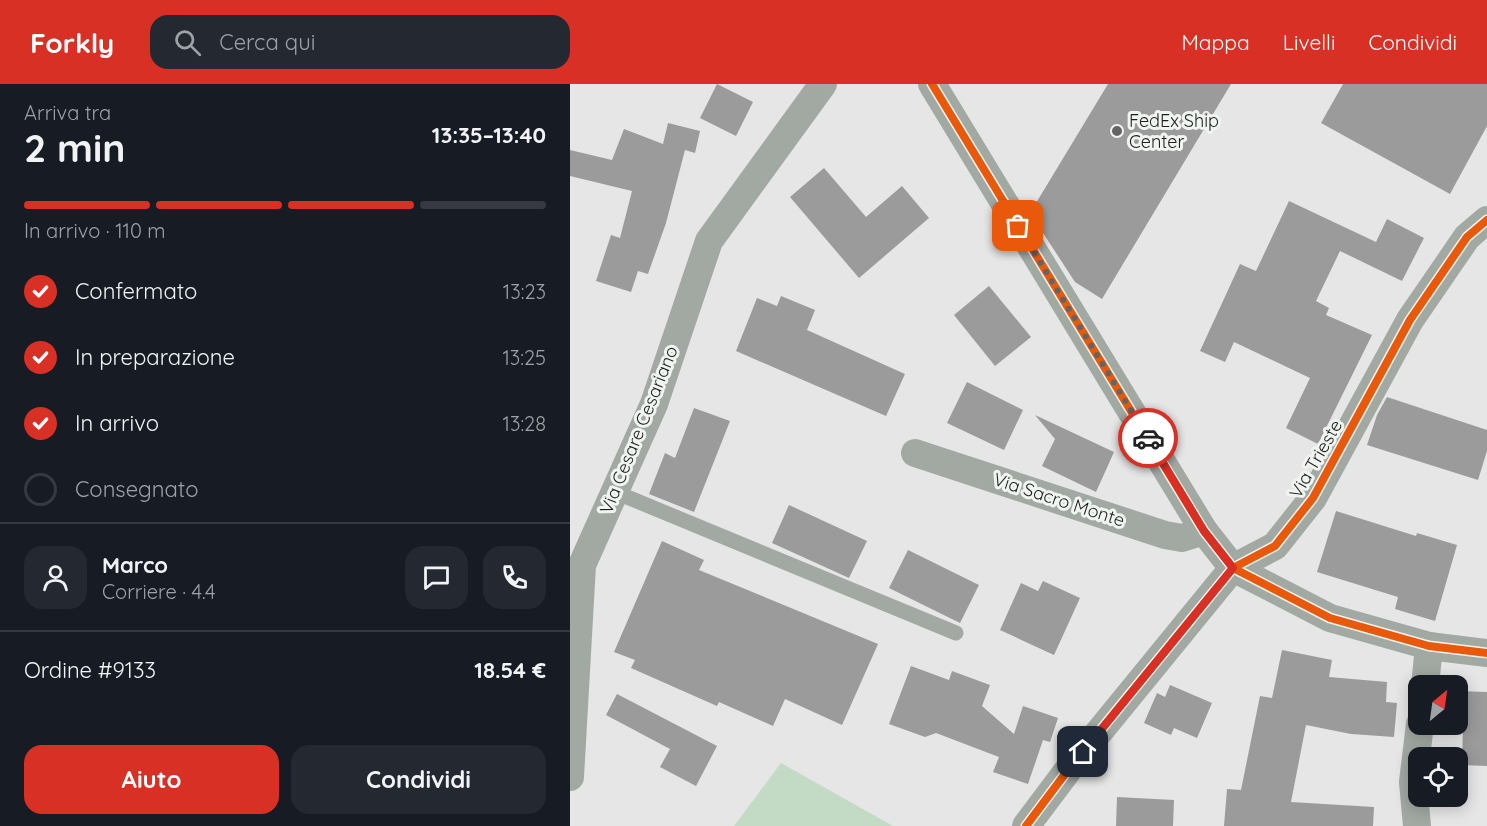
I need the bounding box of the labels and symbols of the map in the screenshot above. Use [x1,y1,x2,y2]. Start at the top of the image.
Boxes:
place label: FedEx Ship Center [1129,109,1219,153]
marker: FedEx Ship Center [1110,124,1124,138]
pin [992,200,1043,251]
street label: Via Cesare Cesariano [594,342,683,517]
courier [1118,408,1178,468]
street label: Via Trieste [1284,415,1347,502]
street label: Via Sacro Monte [991,467,1128,532]
north arrow [1408,675,1468,735]
pin [1057,726,1108,777]

